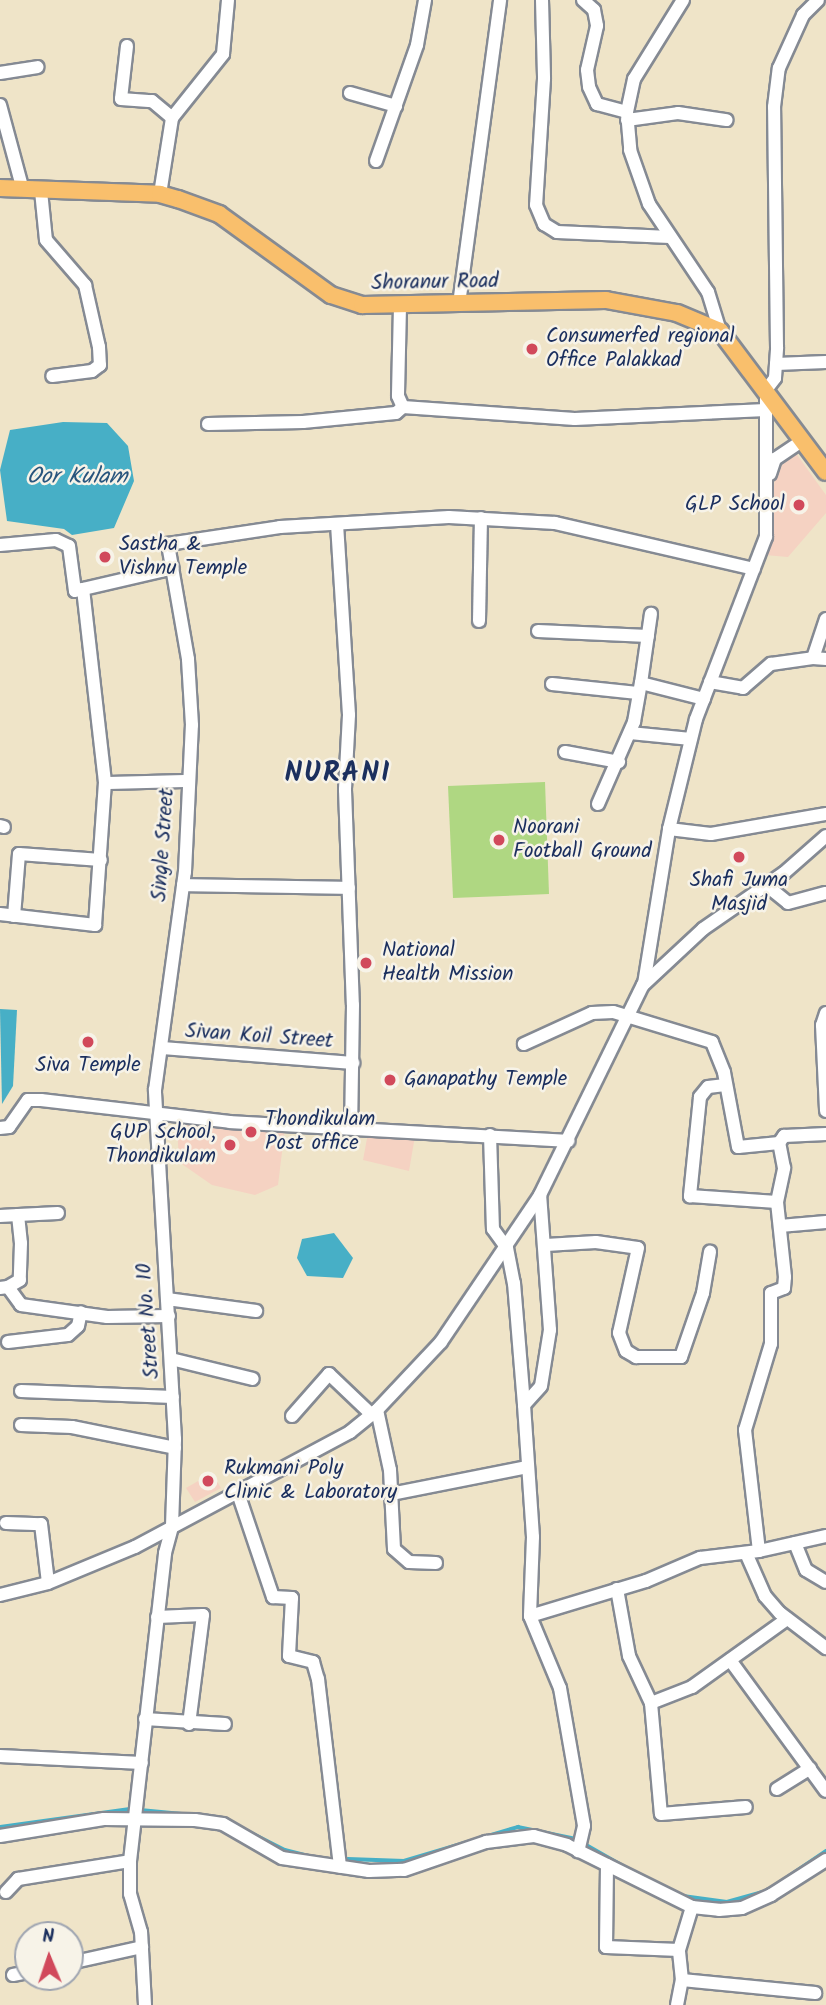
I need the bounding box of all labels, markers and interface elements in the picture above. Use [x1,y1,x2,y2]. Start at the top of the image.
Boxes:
street label: Shoranur Road [371,269,499,297]
place label: Consumerfed regional Office Palakkad [546,324,735,374]
marker: Consumerfed regional Office Palakkad [524,341,540,357]
water label: Oor Kulam [27,463,127,491]
place label: GLP School [685,492,785,518]
marker: GLP School [791,497,807,513]
place label: Sastha & Vishnu Temple [119,532,247,582]
marker: Sastha & Vishnu Temple [97,549,113,565]
district label: NURANI [285,757,391,791]
street label: Single Street [147,787,181,903]
place label: Noorani Football Ground [513,815,652,865]
marker: Noorani Football Ground [491,832,507,848]
marker: Shafi Juma Masjid [731,849,747,865]
place label: Shafi Juma Masjid [690,868,788,918]
place label: National Health Mission [382,938,513,988]
marker: National Health Mission [356,953,376,973]
street label: Sivan Koil Street [184,1019,334,1055]
marker: Siva Temple [80,1034,96,1050]
place label: Siva Temple [35,1053,141,1079]
place label: Ganapathy Temple [404,1067,567,1093]
marker: Ganapathy Temple [382,1072,398,1088]
place label: Thondikulam Post office [265,1107,375,1157]
place label: GUP School, Thondikulam [106,1120,216,1170]
marker: Thondikulam Post office [243,1124,259,1140]
marker: GUP School, Thondikulam [222,1137,238,1153]
street label: Street No. 10 [132,1262,166,1380]
place label: Rukmani Poly Clinic & Laboratory [224,1456,397,1506]
marker: Rukmani Poly Clinic & Laboratory [198,1471,218,1491]
north arrow [14,1921,84,1991]
text: N [42,1922,55,1952]

